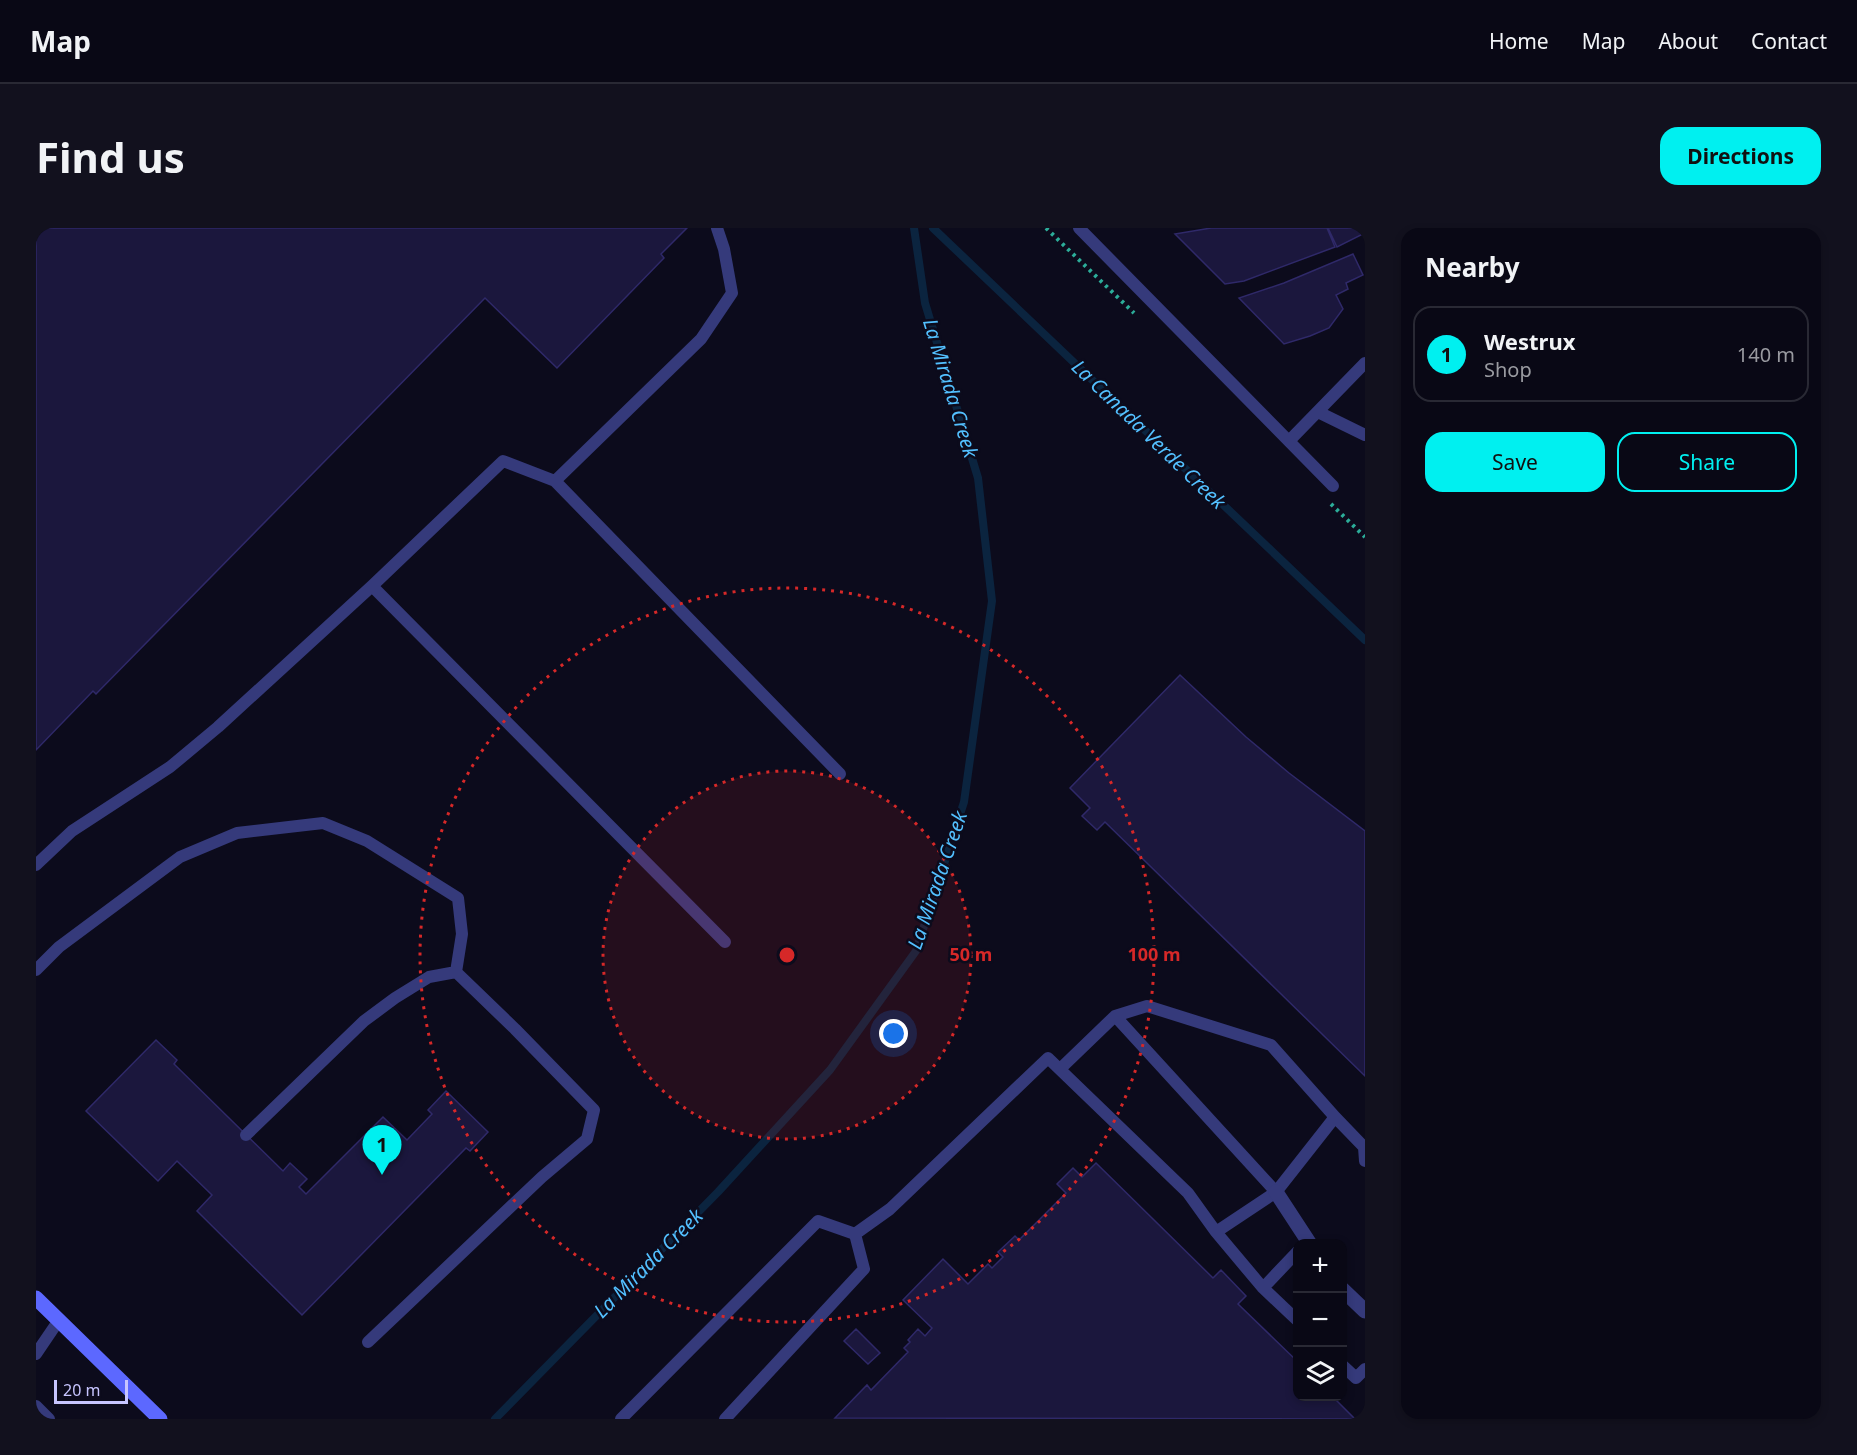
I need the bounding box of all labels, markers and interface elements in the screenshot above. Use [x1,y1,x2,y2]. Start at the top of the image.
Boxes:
text: Map [30,22,91,60]
text: Home [1489,27,1549,55]
text: Map [1582,27,1625,55]
text: About [1658,27,1718,55]
text: Contact [1751,27,1827,55]
button: Directions [1660,127,1821,185]
text: Find us [36,128,185,185]
text: Nearby [1425,249,1520,285]
water label: La Mirada Creek [917,315,985,462]
text: Westrux [1484,326,1575,356]
text: 1 [1441,341,1452,368]
text: 140 m [1737,341,1795,368]
water label: La Canada Verde Creek [1066,353,1233,515]
text: Shop [1484,356,1532,383]
button: Save [1425,432,1605,492]
button: Share [1617,432,1797,492]
water label: La Mirada Creek [901,806,974,953]
text: 50 m [950,942,992,966]
text: 100 m [1127,942,1181,966]
centre of rings [777,945,797,965]
your location [879,1019,908,1048]
pin: 1 [362,1126,402,1175]
water label: La Mirada Creek [587,1202,709,1324]
map controls [1293,1239,1347,1401]
button: + [1293,1239,1347,1293]
button: − [1293,1293,1347,1347]
button: layers [1293,1347,1347,1401]
scale bar [54,1377,128,1404]
text: 20 m [63,1379,100,1401]

